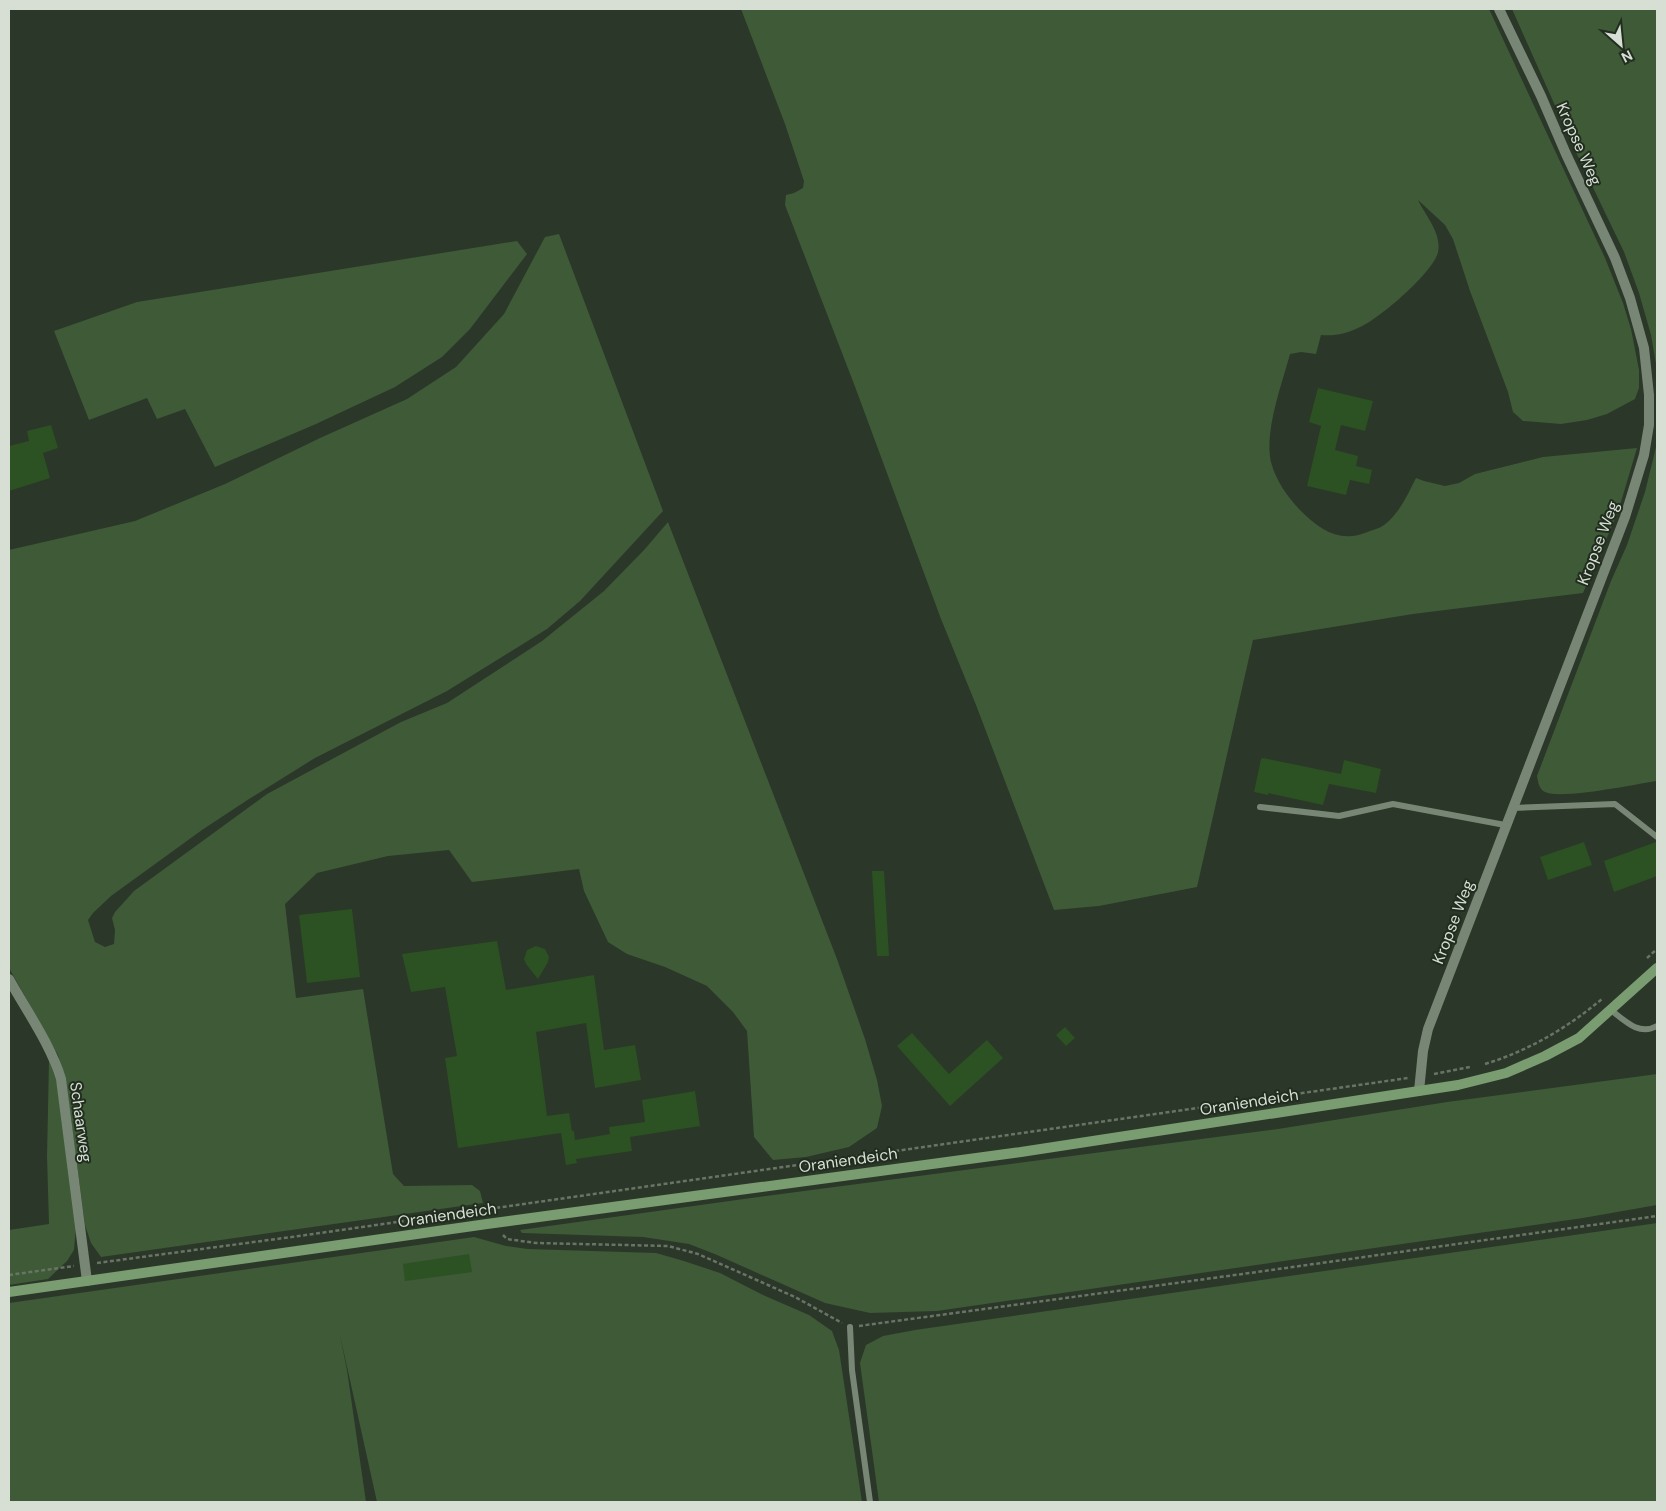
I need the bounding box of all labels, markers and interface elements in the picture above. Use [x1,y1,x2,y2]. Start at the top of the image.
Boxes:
north arrow [1596,20,1646,70]
text: N [1618,46,1636,67]
street label: Kropse Weg [1551,99,1607,189]
street label: Kropse Weg [1572,498,1624,588]
street label: Kropse Weg [1427,877,1479,967]
street label: Schaarweg [65,1081,97,1164]
street label: Oraniendeich [1198,1084,1300,1120]
street label: Oraniendeich [797,1143,899,1177]
street label: Oraniendeich [396,1198,498,1232]

